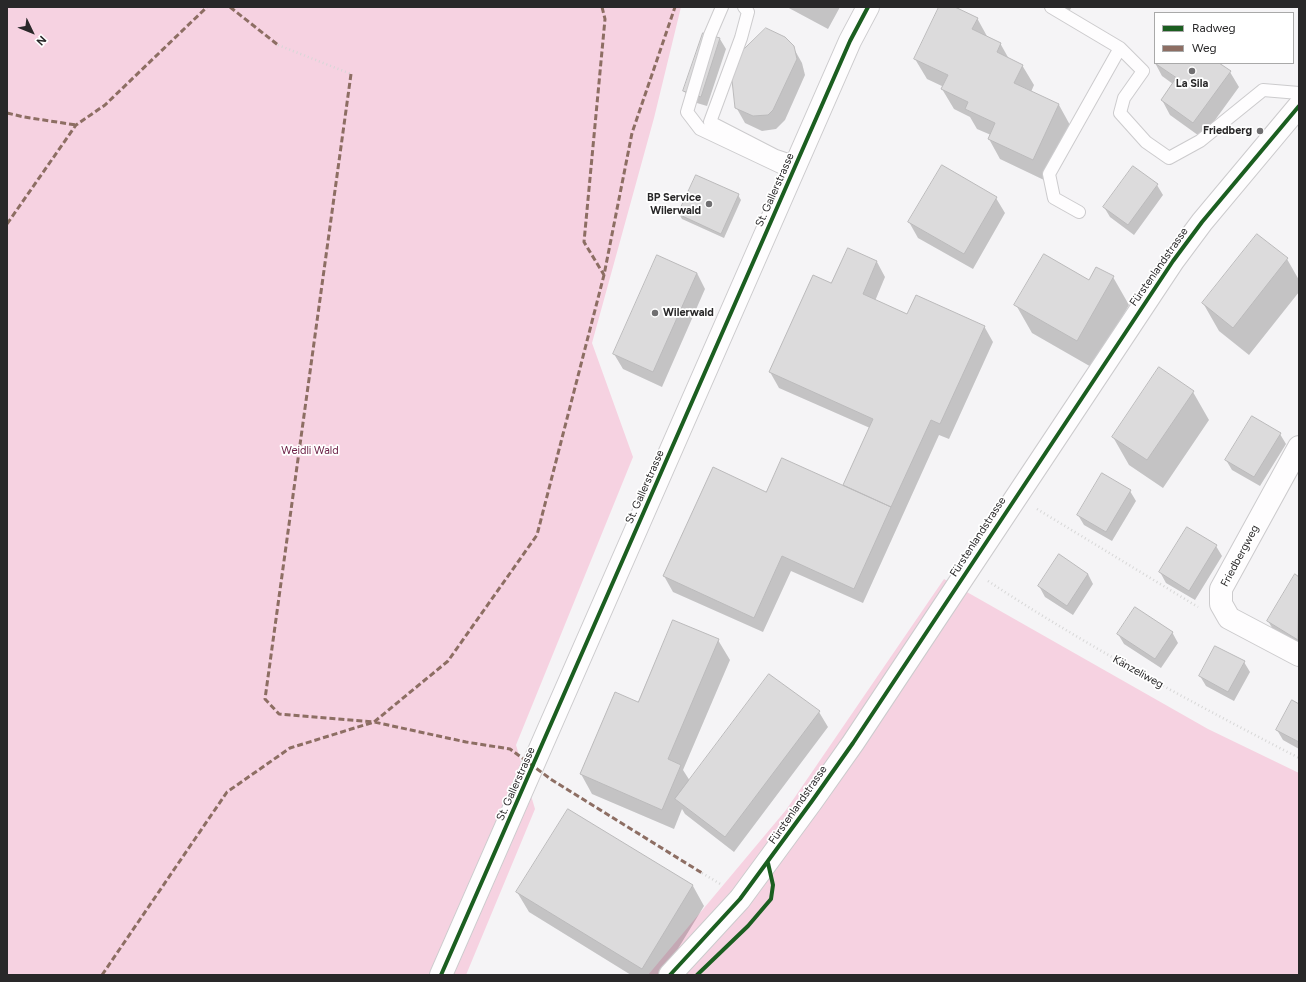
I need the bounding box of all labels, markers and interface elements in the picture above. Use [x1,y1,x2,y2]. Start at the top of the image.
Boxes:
north arrow [12,12,52,52]
legend [1154,12,1294,64]
text: Radweg [1192,21,1236,35]
text: N [33,33,49,48]
text: Weg [1192,41,1217,55]
marker: La Sila [1187,66,1197,76]
place label: La Sila [1176,77,1208,91]
place label: Friedberg [1203,124,1252,138]
marker: Friedberg [1255,126,1265,136]
street label: St. Gallerstrasse [753,151,797,229]
place label: BP Service Wilerwald [647,191,701,217]
marker: BP Service Wilerwald [704,199,714,209]
street label: Fürstenlandstrasse [1127,225,1191,309]
place label: Wilerwald [663,306,714,320]
marker: Wilerwald [650,308,660,318]
park label: Weidli Wald [281,444,339,458]
street label: St. Gallerstrasse [623,448,667,526]
street label: Fürstenlandstrasse [947,495,1009,579]
street label: Friedbergweg [1218,523,1262,589]
street label: Känzeliweg [1110,653,1166,691]
street label: St. Gallerstrasse [494,745,538,823]
street label: Fürstenlandstrasse [766,763,830,847]

